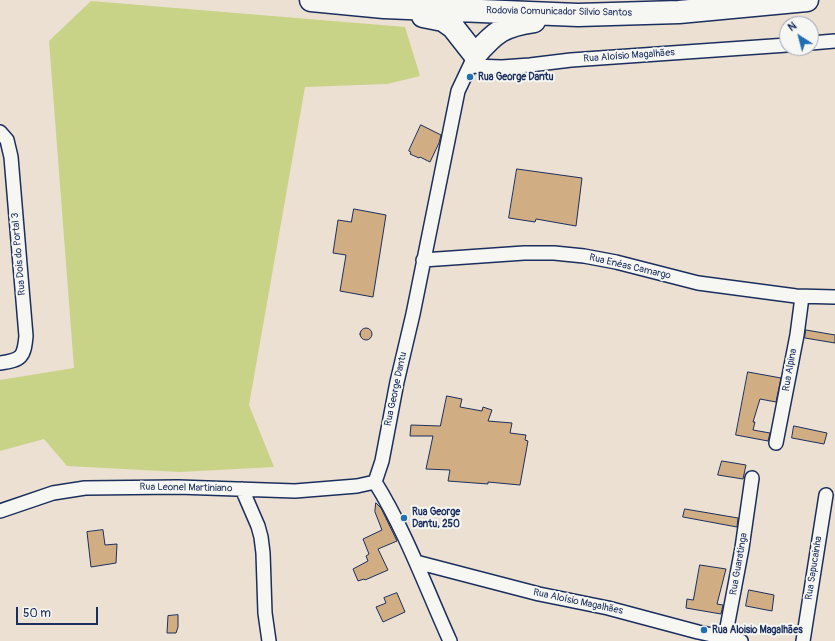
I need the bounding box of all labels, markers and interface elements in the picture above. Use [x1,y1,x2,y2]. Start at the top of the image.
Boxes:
street label: Rodovia Comunicador Silvio Santos [486,5,632,19]
north arrow [779,16,819,56]
text: N [785,19,799,34]
street label: Rua Aloísio Magalhães [583,47,675,65]
place label: Rua George Dantu [478,71,554,83]
marker: Rua George Dantu [465,72,475,82]
street label: Rua Dois do Portal 3 [9,212,29,296]
street label: Rua Enéas Camargo [588,252,672,282]
street label: Rua Alpina [780,348,800,392]
street label: Rua George Dantu [382,351,410,427]
street label: Rua Leonel Martiniano [140,481,232,495]
place label: Rua George Dantu, 250 [412,506,460,530]
marker: Rua George Dantu, 250 [399,513,409,523]
street label: Rua Guaratinga [728,532,750,596]
street label: Rua Sapucainha [803,535,825,601]
street label: Rua Aloísio Magalhães [532,587,624,617]
scale bar [18,599,100,625]
text: 50 m [23,606,51,621]
place label: Rua Aloisio Magalhães [712,624,803,636]
marker: Rua Aloisio Magalhães [699,625,709,635]

